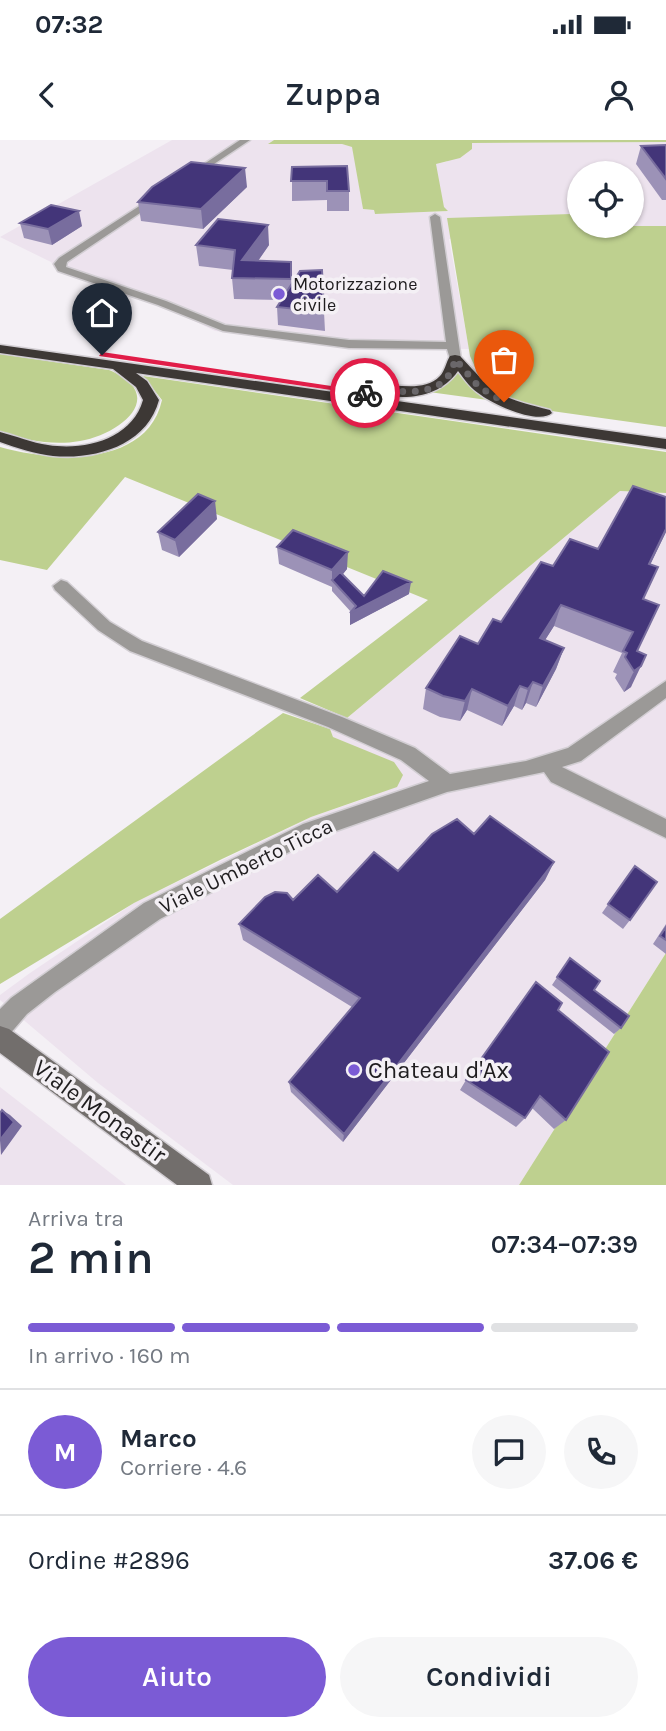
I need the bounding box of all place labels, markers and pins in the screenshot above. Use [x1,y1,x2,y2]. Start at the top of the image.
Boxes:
place label: Motorizzazione civile [293,273,417,316]
pin [72,283,132,355]
marker: Motorizzazione civile [271,286,287,302]
pin [474,330,534,402]
place label: Chateau d'Ax [368,1056,509,1084]
marker: Chateau d'Ax [346,1062,362,1078]

